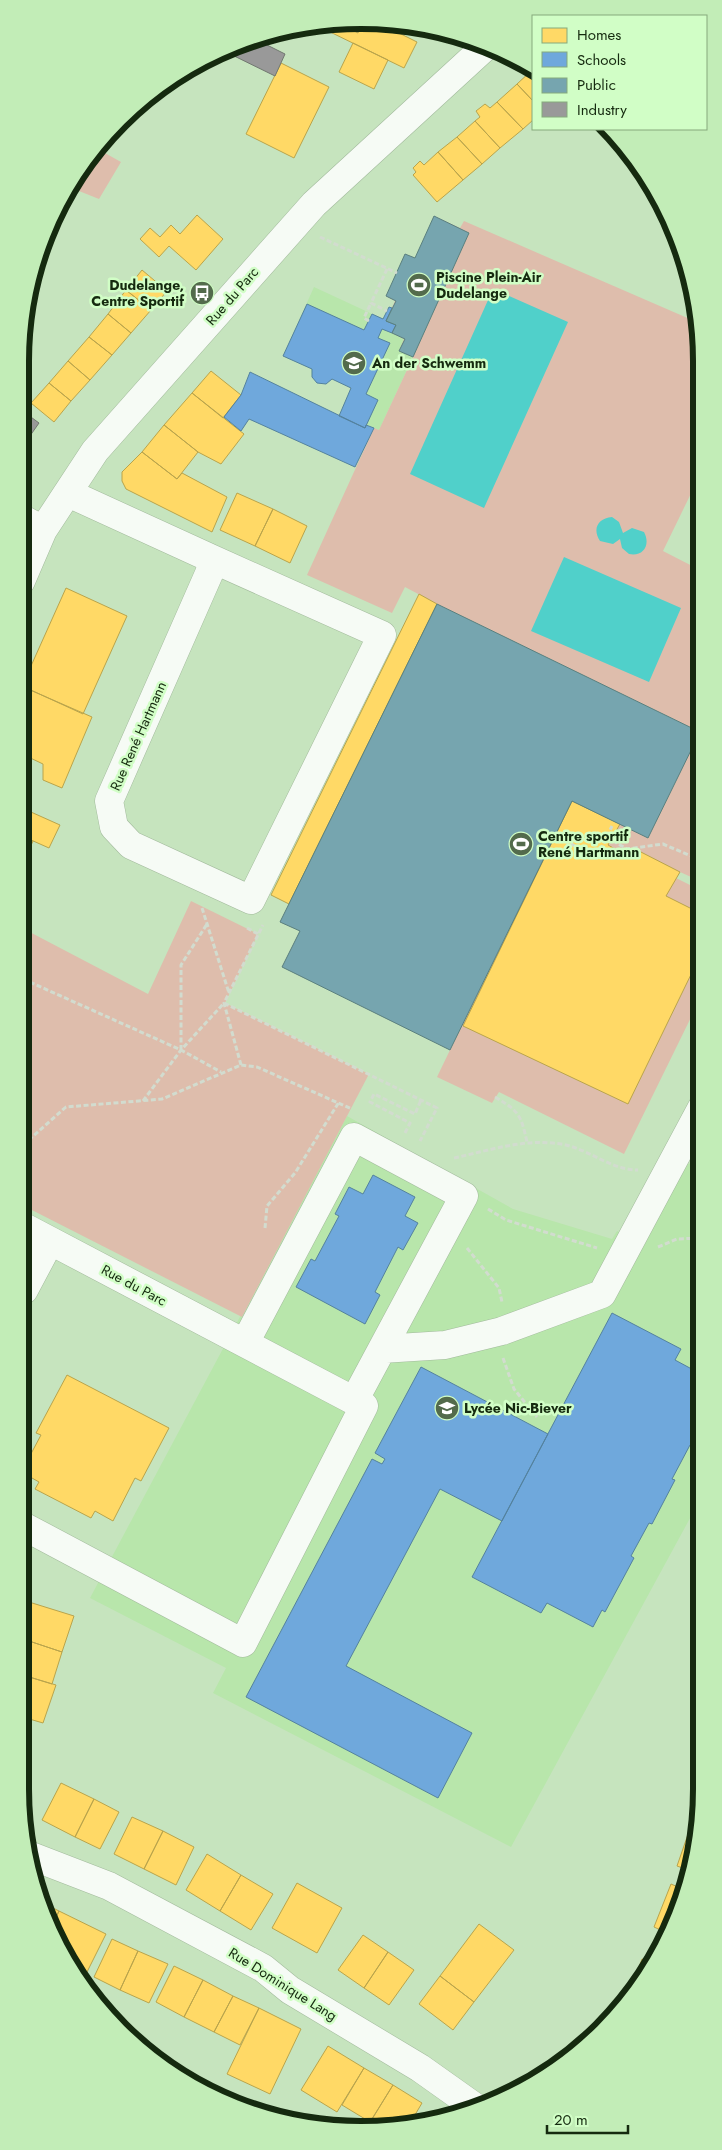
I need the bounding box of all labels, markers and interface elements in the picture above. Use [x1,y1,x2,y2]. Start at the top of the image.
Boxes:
legend [532,15,707,130]
text: Homes [577,24,621,46]
text: Schools [577,49,626,71]
text: Public [577,74,616,96]
text: Industry [577,99,627,121]
street label: Rue du Parc [201,262,263,330]
place label: Piscine Plein-Air Dudelange [436,267,542,303]
sports icon: Piscine Plein-Air Dudelange [406,272,432,298]
place label: Dudelange, Centre Sportif [91,275,185,311]
bus stop icon: Dudelange, Centre Sportif [189,280,215,306]
school or university icon: An der Schwemm [341,350,367,376]
place label: An der Schwemm [371,353,486,373]
street label: Rue René Hartmann [105,678,171,794]
place label: Centre sportif René Hartmann [538,826,639,862]
sports icon: Centre sportif René Hartmann [508,831,534,857]
street label: Rue du Parc [98,1259,170,1311]
school or university icon: Lycée Nic-Biever [434,1395,460,1421]
place label: Lycée Nic-Biever [464,1398,572,1418]
street label: Rue Dominique Lang [225,1943,341,2025]
scale bar [547,2102,628,2134]
text: 20 m [554,2109,588,2131]

